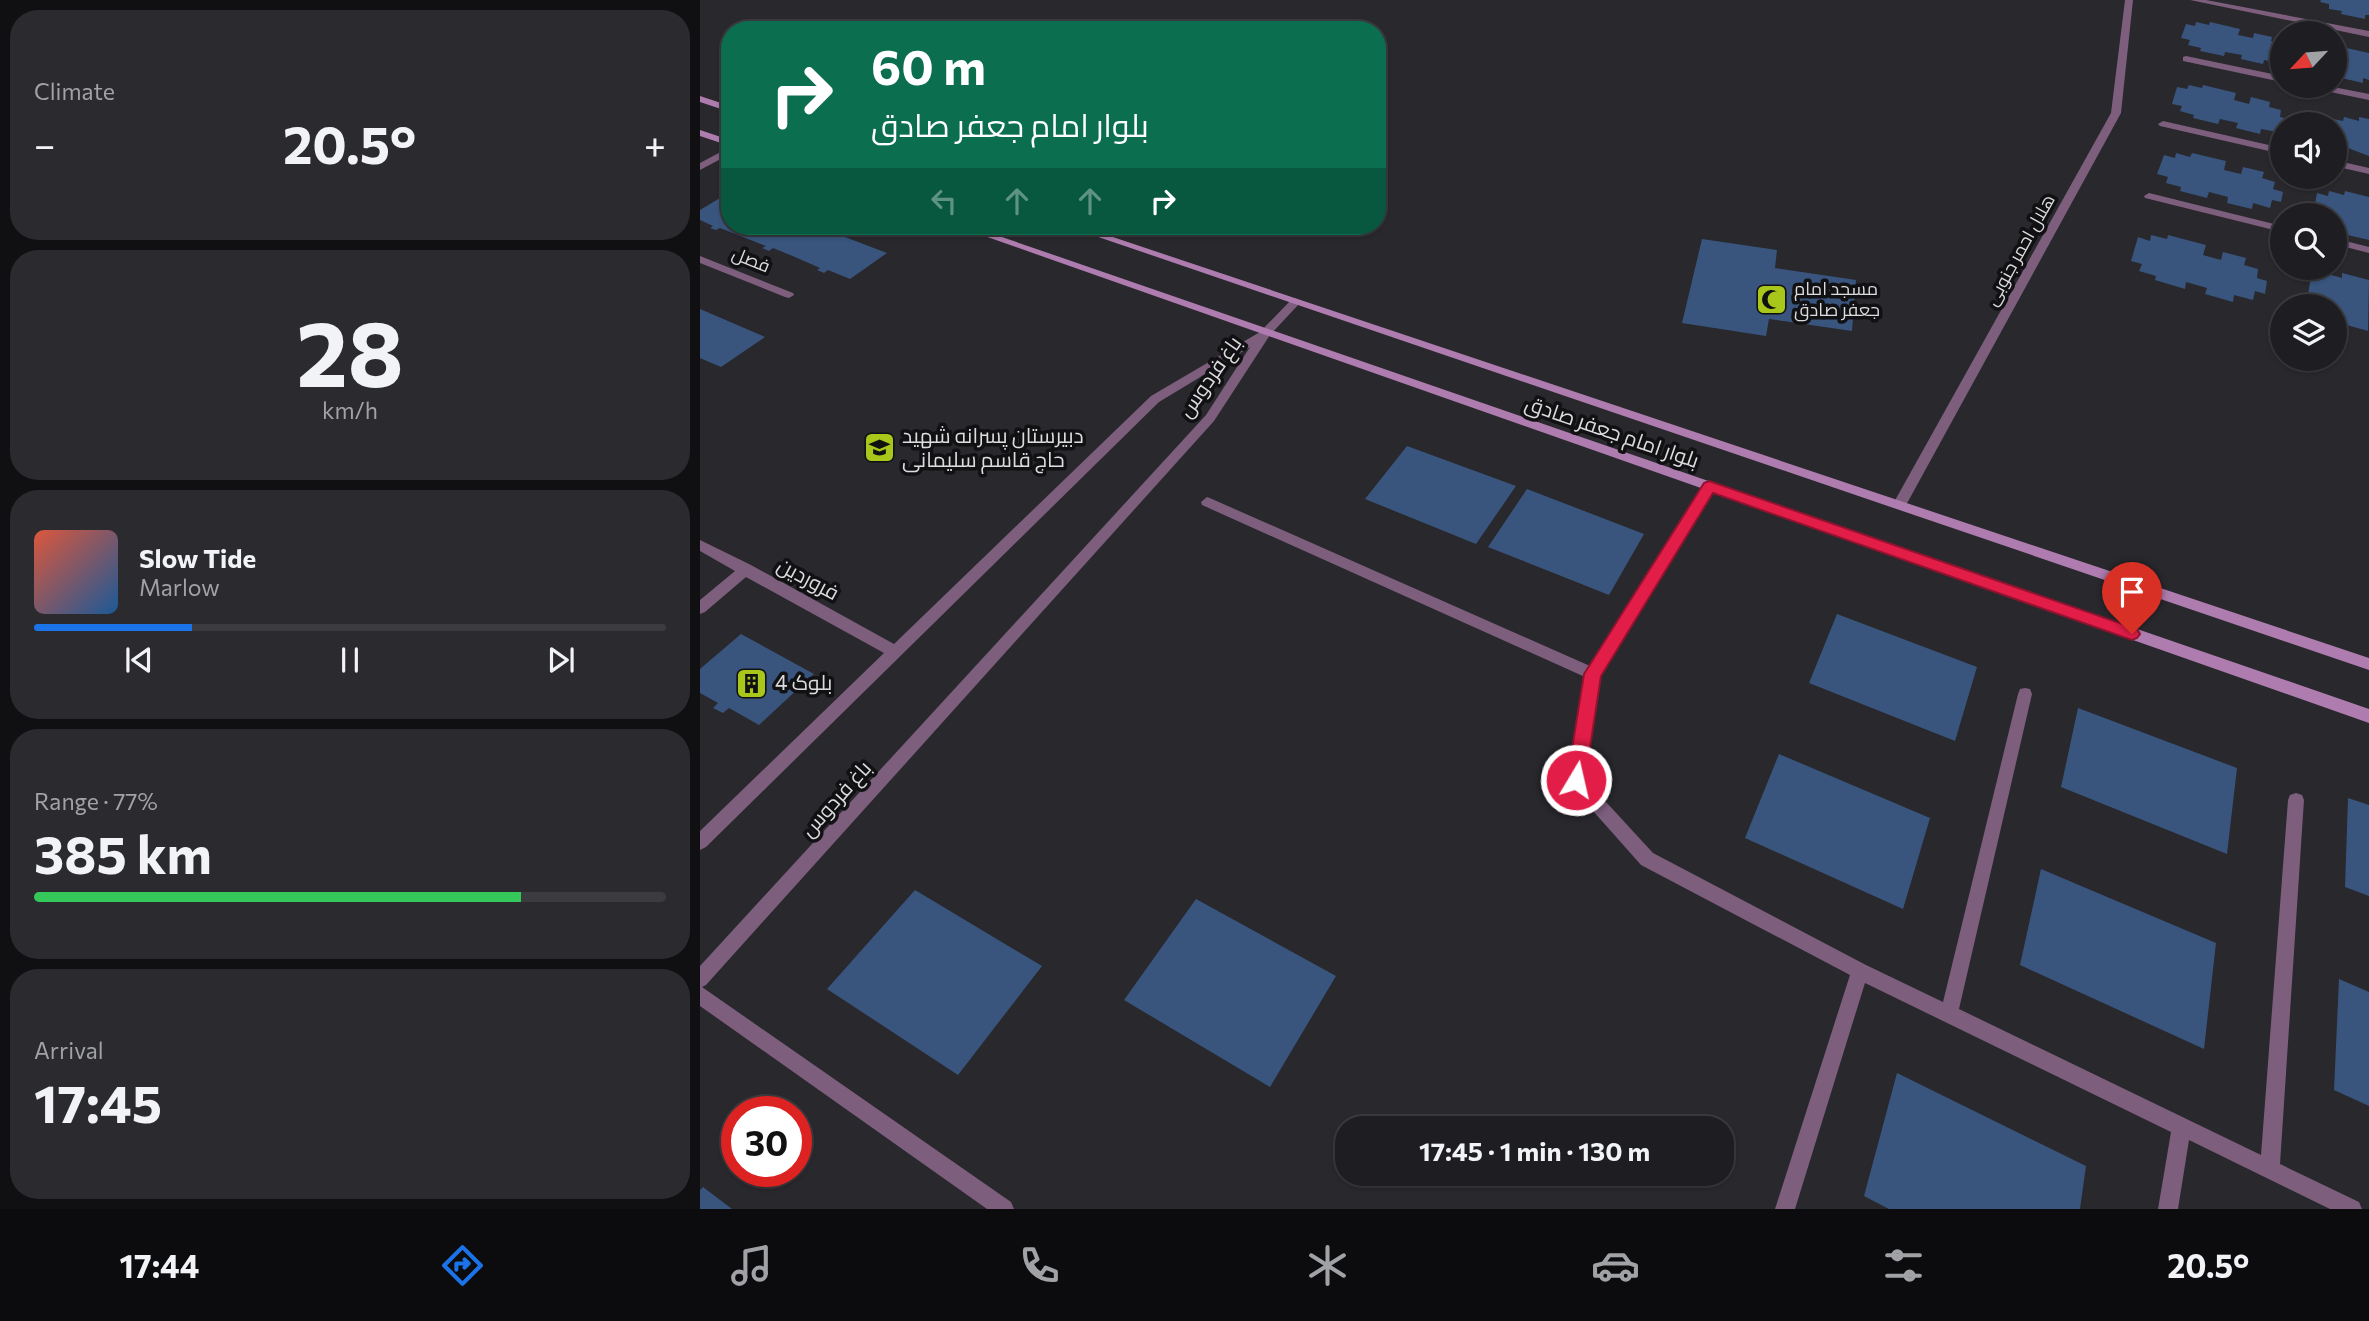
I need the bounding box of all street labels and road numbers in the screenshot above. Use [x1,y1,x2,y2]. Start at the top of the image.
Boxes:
street label: هلال احمر جنوبی [1979,190,2060,310]
street label: فصل [729,242,774,277]
street label: باغ فردوس [1172,331,1248,423]
street label: بلوار امام جعفر صادق [1521,389,1703,475]
street label: فروردین [773,551,844,606]
street label: باغ فردوس [794,755,878,843]

